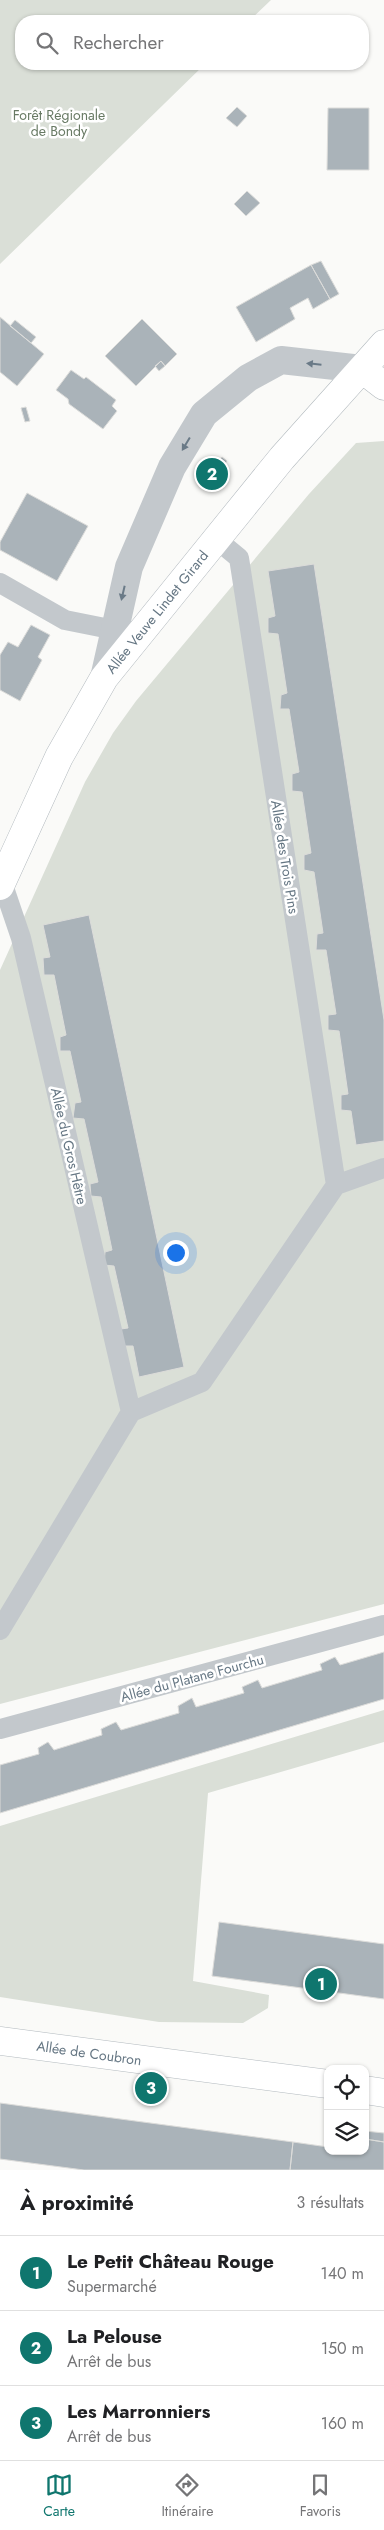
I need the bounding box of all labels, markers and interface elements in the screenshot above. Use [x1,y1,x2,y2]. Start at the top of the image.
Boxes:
search box [15,15,369,70]
icon: search [33,29,61,57]
text: Rechercher [73,29,164,56]
park label: Forêt Régionale de Bondy [13,105,105,141]
one-way arrow [306,360,322,368]
one-way arrow [181,437,190,450]
pin: 2 [196,455,228,493]
street label: Allée Veuve Lindet Girard [101,546,213,678]
one-way arrow [119,586,127,601]
street label: Allée des Trois Pins [266,799,304,916]
street label: Allée du Gros Hêtre [46,1086,92,1206]
your location [163,1240,189,1266]
street label: Allée du Platane Fourchu [118,1649,266,1707]
pin: 1 [305,1965,337,2003]
street label: Allée de Coubron [35,2036,143,2070]
map controls [324,2065,369,2155]
button: locate [324,2065,369,2110]
pin: 3 [135,2069,167,2107]
button: layers [324,2110,369,2155]
text: À proximité [20,2188,134,2218]
text: 3 résultats [297,2191,364,2214]
text: Le Petit Château Rouge [67,2248,274,2275]
text: 1 [32,2262,40,2285]
text: 140 m [321,2262,364,2285]
text: Supermarché [67,2275,157,2298]
text: La Pelouse [67,2323,162,2350]
text: 2 [31,2337,41,2360]
text: 150 m [321,2337,364,2360]
text: Arrêt de bus [67,2350,151,2373]
text: Les Marronniers [67,2398,210,2425]
text: 3 [31,2412,41,2435]
text: 160 m [321,2412,364,2435]
text: Arrêt de bus [67,2425,151,2448]
tab: Carte [43,2471,75,2521]
tab: Itinéraire [161,2471,213,2521]
tab: Favoris [300,2471,341,2521]

